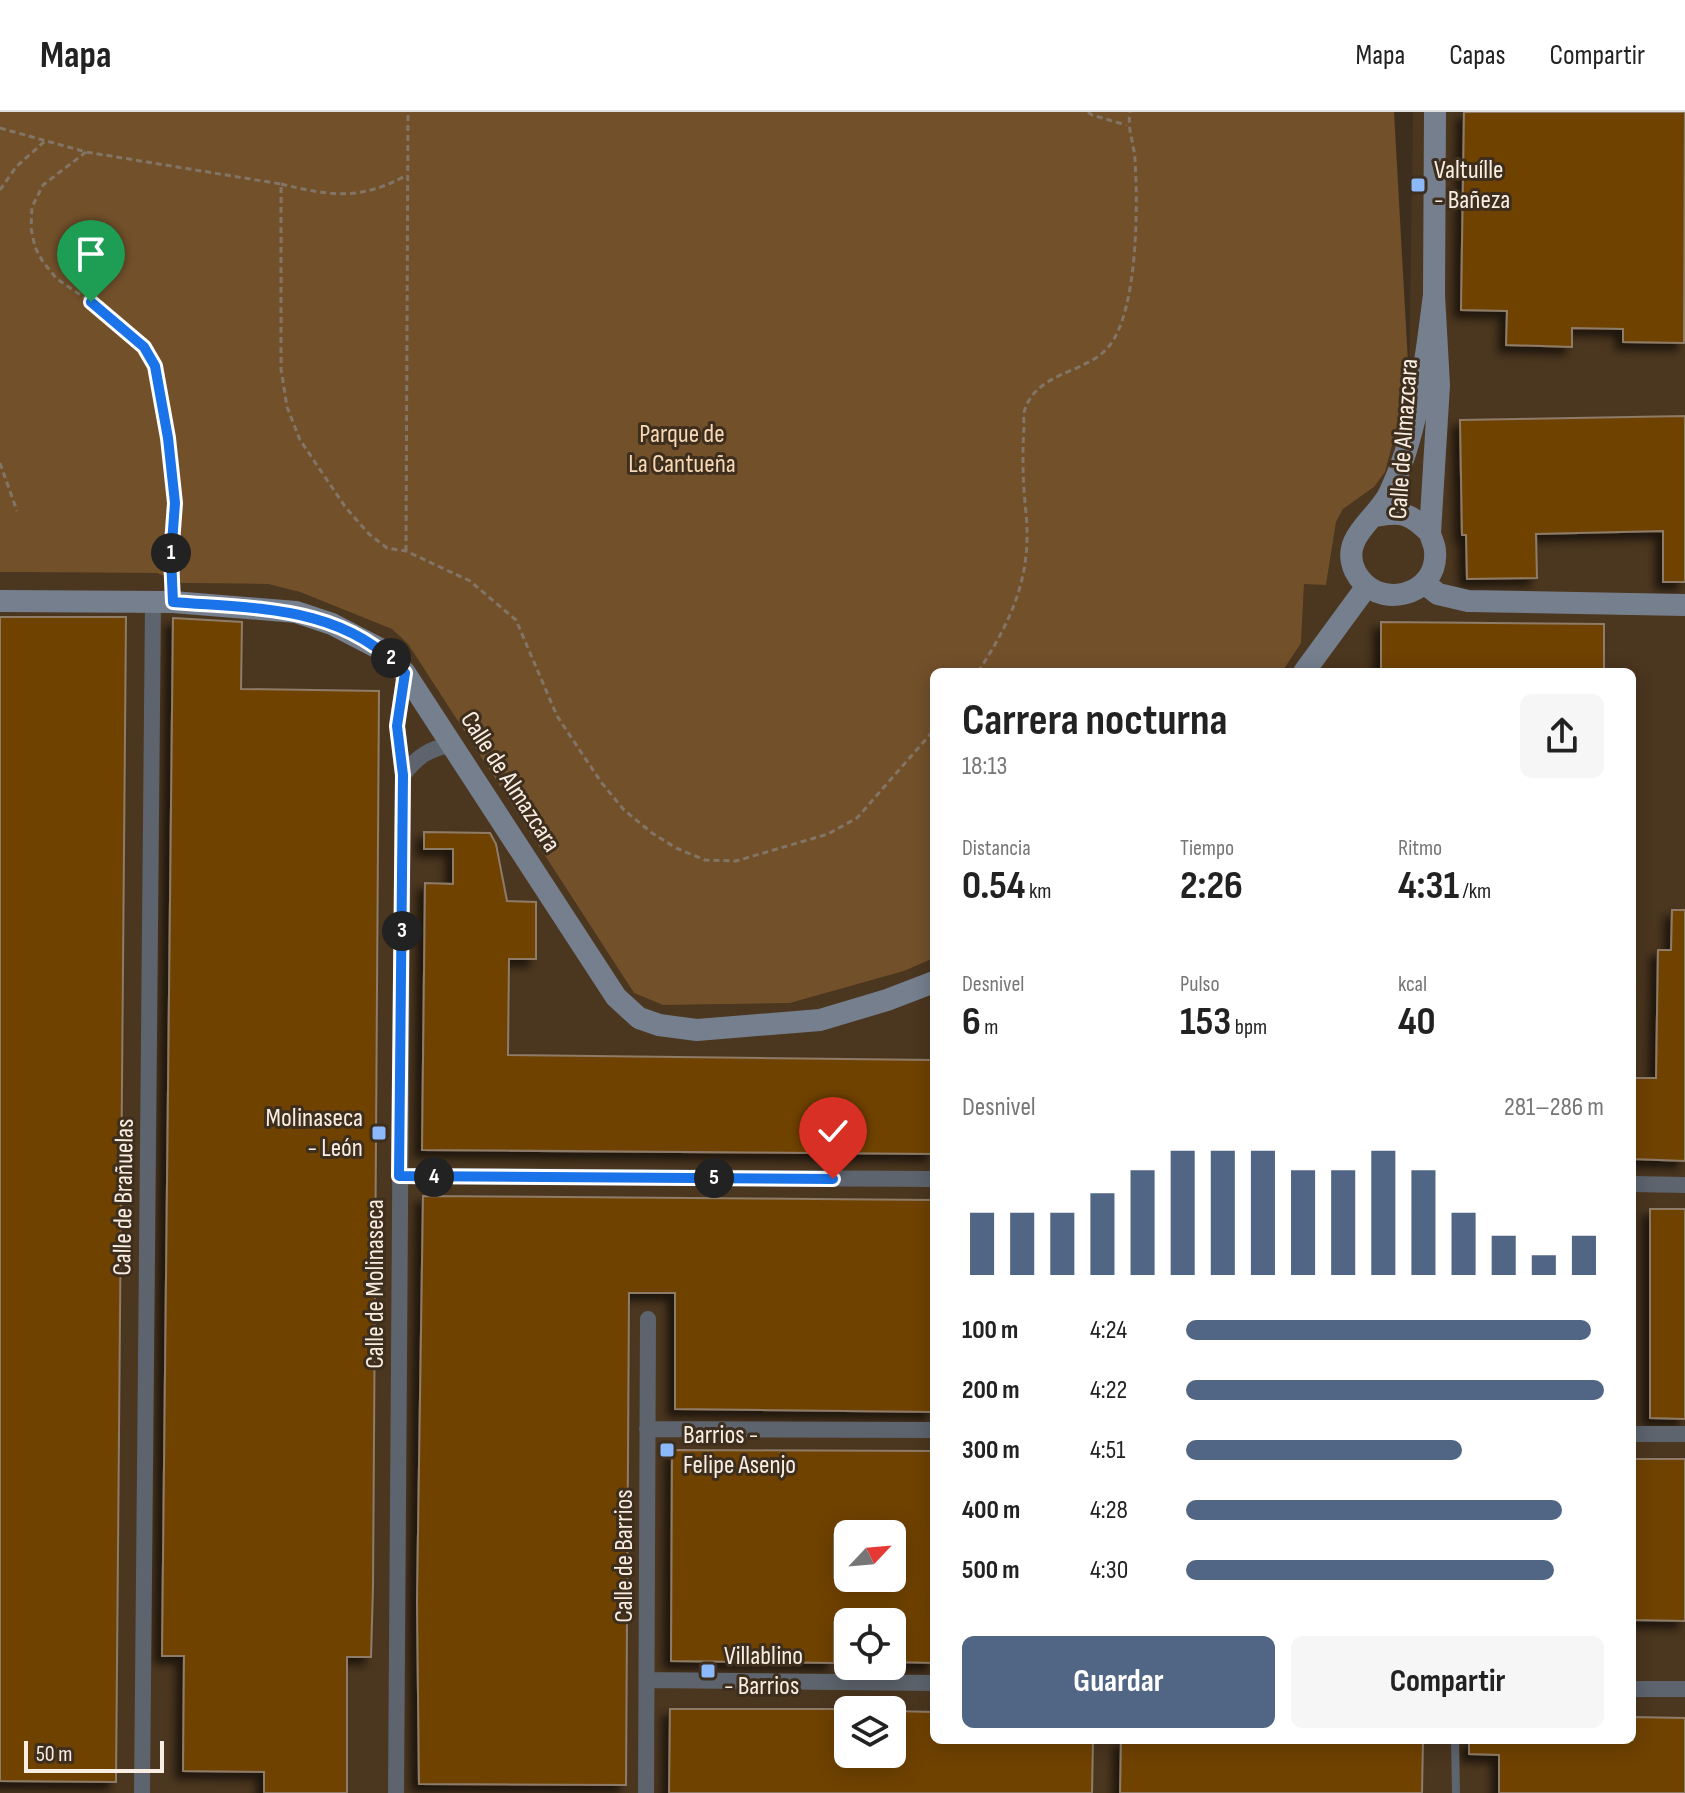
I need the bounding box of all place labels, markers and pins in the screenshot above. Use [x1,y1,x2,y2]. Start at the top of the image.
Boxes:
place label: Valtuílle - Bañeza [1434,155,1510,216]
marker: Valtuílle - Bañeza [1409,176,1427,194]
pin [57,220,125,302]
pin: 1 [151,533,191,573]
pin: 2 [371,638,411,678]
pin: 3 [382,911,422,951]
pin [799,1097,867,1179]
place label: Molinaseca - León [266,1103,363,1164]
marker: Molinaseca - León [370,1124,388,1142]
pin: 4 [414,1157,454,1197]
pin: 5 [694,1158,734,1198]
place label: Barrios - Felipe Asenjo [683,1420,796,1481]
marker: Barrios - Felipe Asenjo [658,1441,676,1459]
place label: Villablino - Barrios [724,1641,803,1702]
marker: Villablino - Barrios [699,1662,717,1680]

